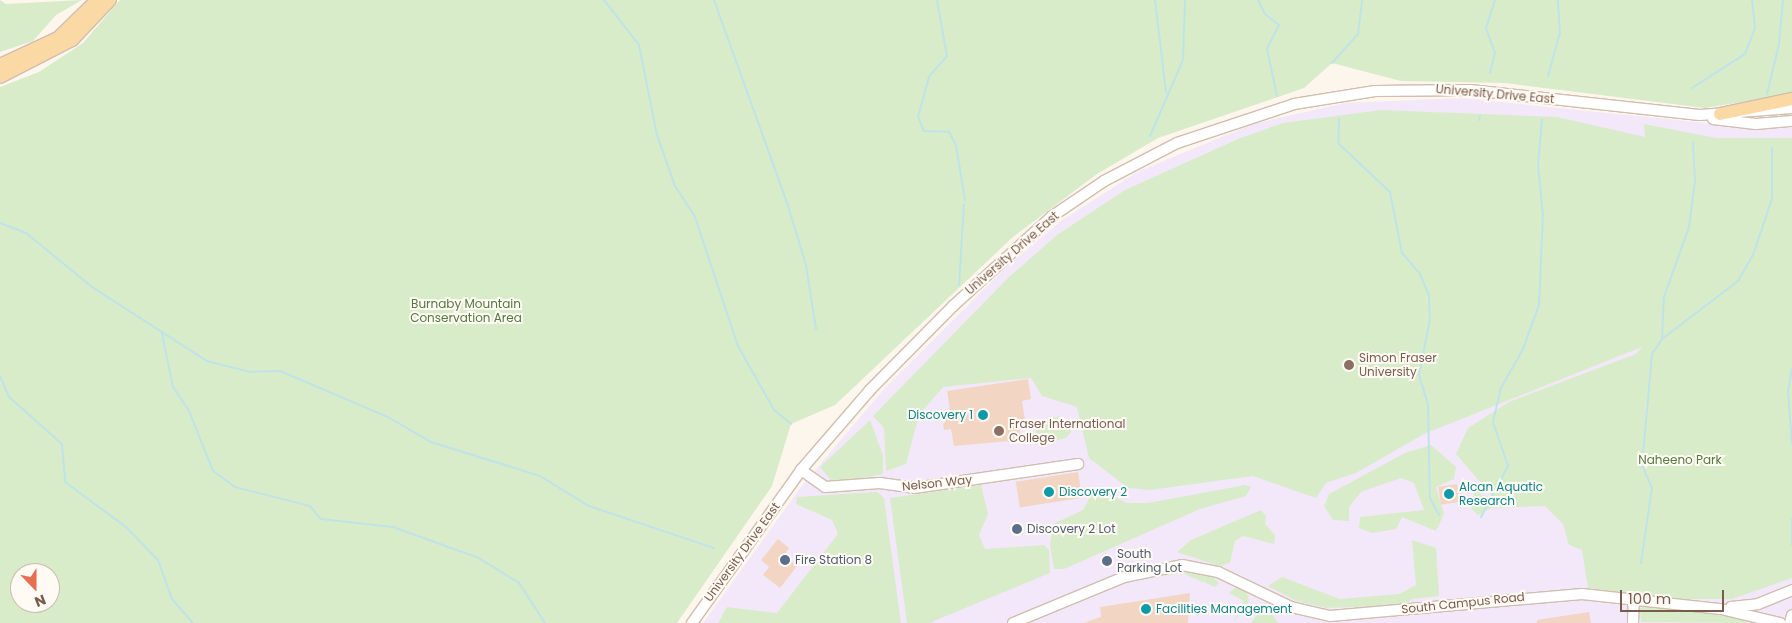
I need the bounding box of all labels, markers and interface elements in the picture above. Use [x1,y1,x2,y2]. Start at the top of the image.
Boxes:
street label: University Drive East [1435,82,1555,106]
street label: University Drive East [962,208,1062,298]
park label: Burnaby Mountain Conservation Area [410,297,522,325]
place label: Simon Fraser University [1359,351,1437,379]
marker: Simon Fraser University [1343,359,1355,371]
place label: Discovery 1 [908,408,973,422]
marker: Discovery 1 [977,409,989,421]
place label: Fraser International College [1009,417,1125,445]
marker: Fraser International College [993,425,1005,437]
park label: Naheeno Park [1638,453,1722,467]
street label: Nelson Way [901,472,973,494]
place label: Alcan Aquatic Research [1459,480,1543,508]
place label: Discovery 2 [1059,485,1127,499]
marker: Discovery 2 [1043,486,1055,498]
marker: Alcan Aquatic Research [1443,488,1455,500]
street label: University Drive East [701,500,783,604]
place label: Discovery 2 Lot [1027,522,1116,536]
marker: Discovery 2 Lot [1011,523,1023,535]
place label: South Parking Lot [1117,547,1182,575]
place label: Fire Station 8 [795,553,872,567]
marker: Fire Station 8 [779,554,791,566]
marker: South Parking Lot [1101,555,1113,567]
north arrow [10,563,60,613]
scale bar [1622,580,1726,612]
text: 100 m [1628,588,1671,609]
street label: South Campus Road [1401,589,1525,617]
text: N [32,590,49,612]
place label: Facilities Management [1156,602,1292,616]
marker: Facilities Management [1140,603,1152,615]

